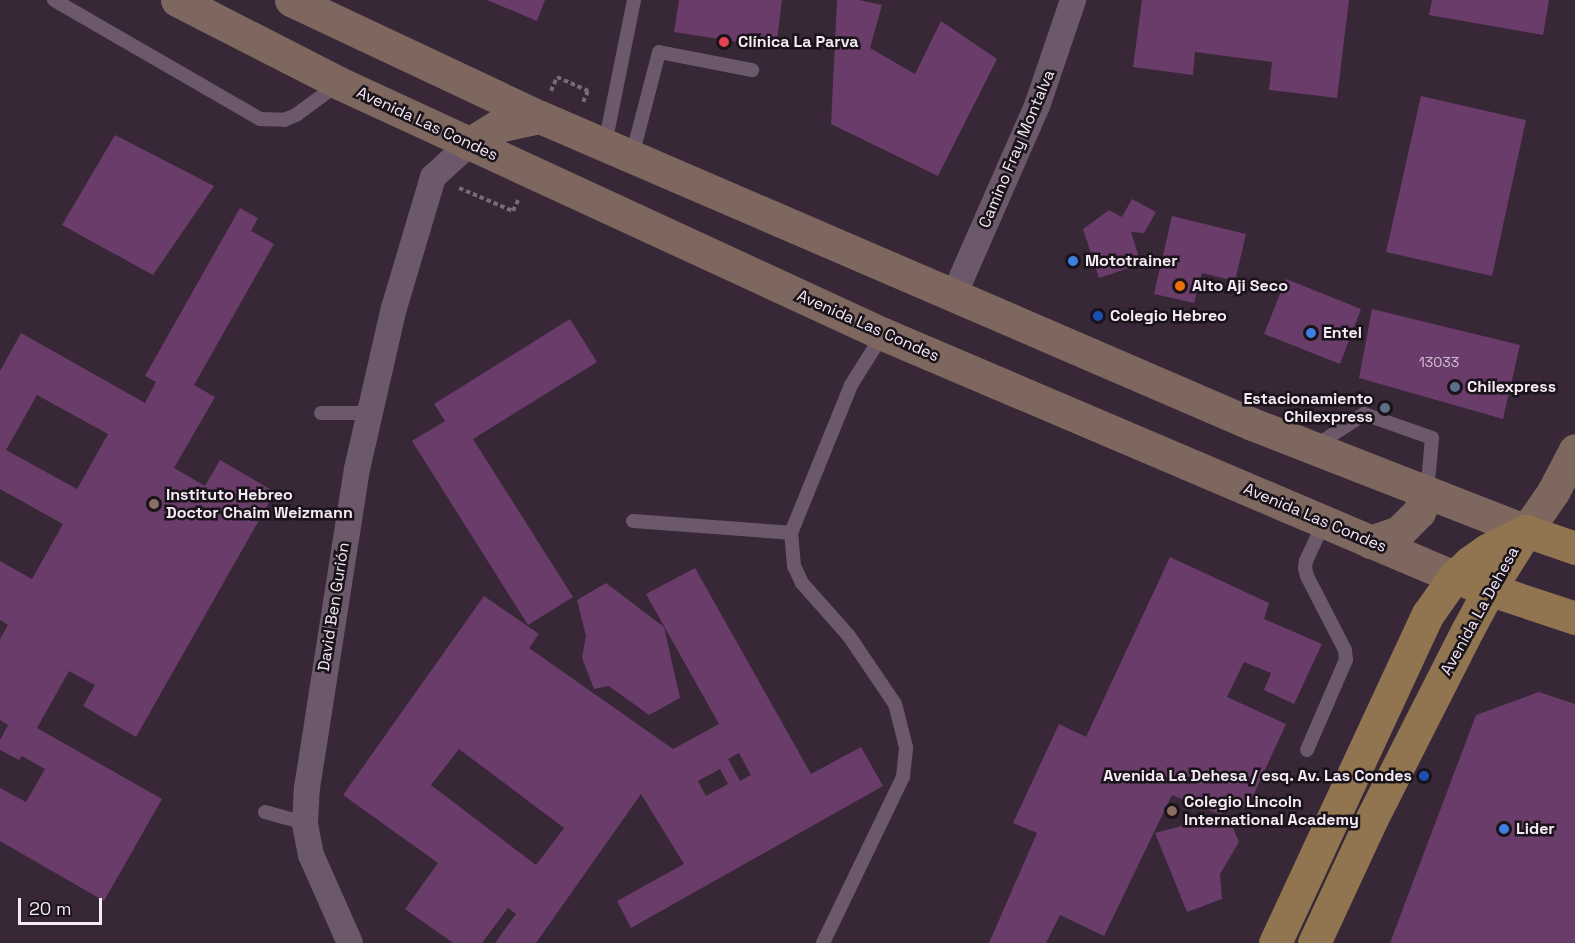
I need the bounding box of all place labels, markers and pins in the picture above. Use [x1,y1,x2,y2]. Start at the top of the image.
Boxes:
place label: Clínica La Parva [738,32,859,52]
marker: Clínica La Parva [715,33,733,51]
place label: Mototrainer [1085,251,1178,271]
marker: Mototrainer [1066,254,1080,268]
place label: Alto Aji Seco [1192,276,1288,296]
marker: Alto Aji Seco [1173,279,1187,293]
place label: Colegio Hebreo [1110,306,1227,326]
marker: Colegio Hebreo [1091,309,1105,323]
place label: Entel [1323,323,1362,343]
marker: Entel [1304,326,1318,340]
place label: Chilexpress [1467,377,1556,397]
marker: Chilexpress [1448,380,1462,394]
place label: Estacionamiento Chilexpress [1243,389,1373,427]
marker: Estacionamiento Chilexpress [1378,401,1392,415]
place label: Instituto Hebreo Doctor Chaim Weizmann [166,485,353,523]
marker: Instituto Hebreo Doctor Chaim Weizmann [147,497,161,511]
place label: Avenida La Dehesa / esq. Av. Las Condes [1102,766,1412,786]
marker: Avenida La Dehesa / esq. Av. Las Condes [1417,769,1431,783]
place label: Colegio Lincoln International Academy [1184,792,1359,830]
marker: Colegio Lincoln International Academy [1165,804,1179,818]
place label: Lider [1516,819,1555,839]
marker: Lider [1497,822,1511,836]

